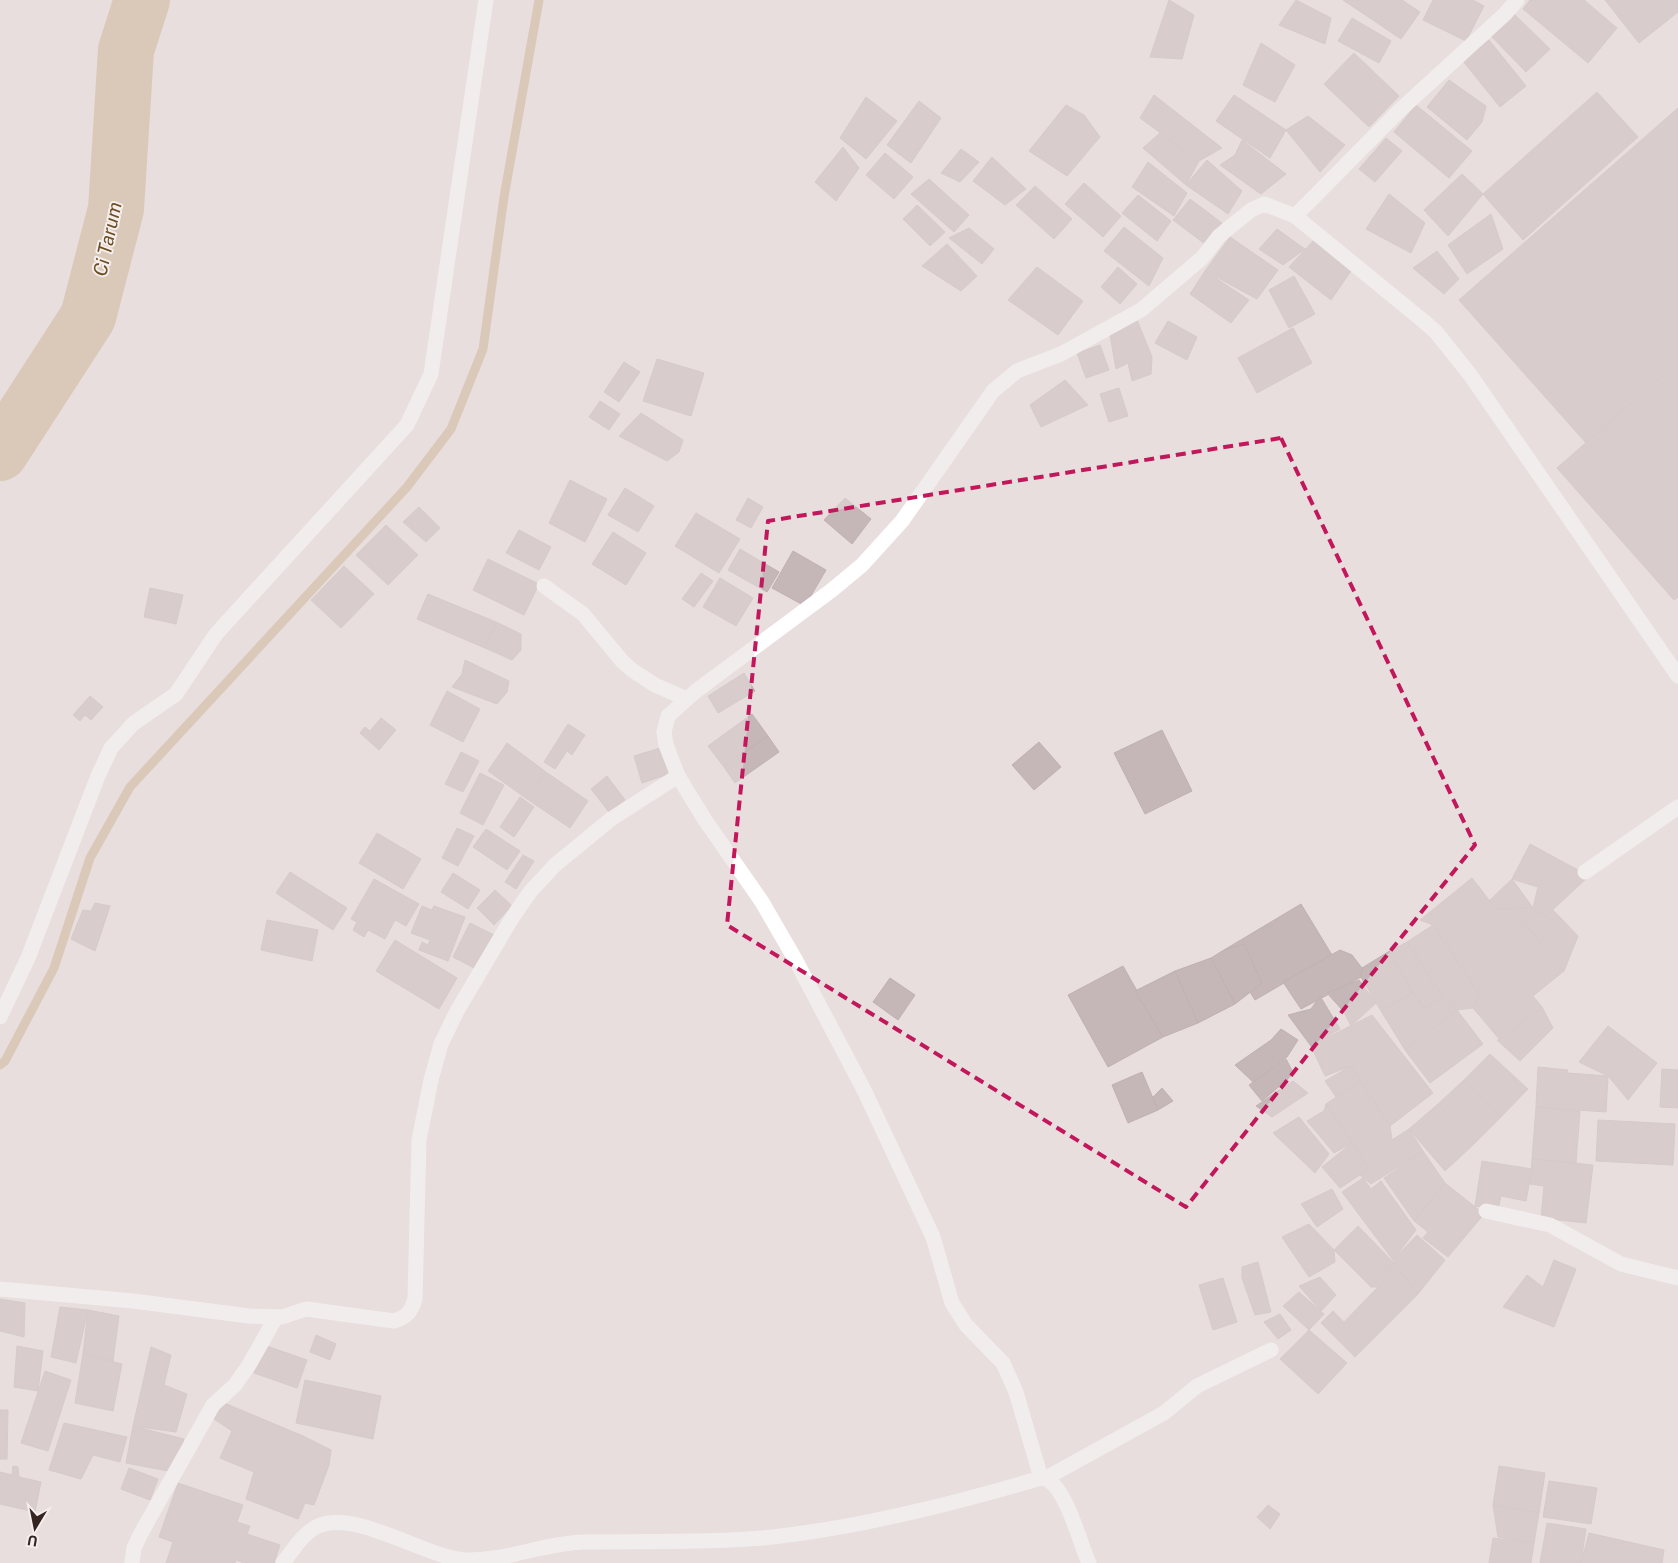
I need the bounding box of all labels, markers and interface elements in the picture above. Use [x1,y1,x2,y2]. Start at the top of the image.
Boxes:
water label: Ci Tarum [88,200,126,278]
north arrow [10,1503,60,1553]
text: U [26,1532,39,1550]

